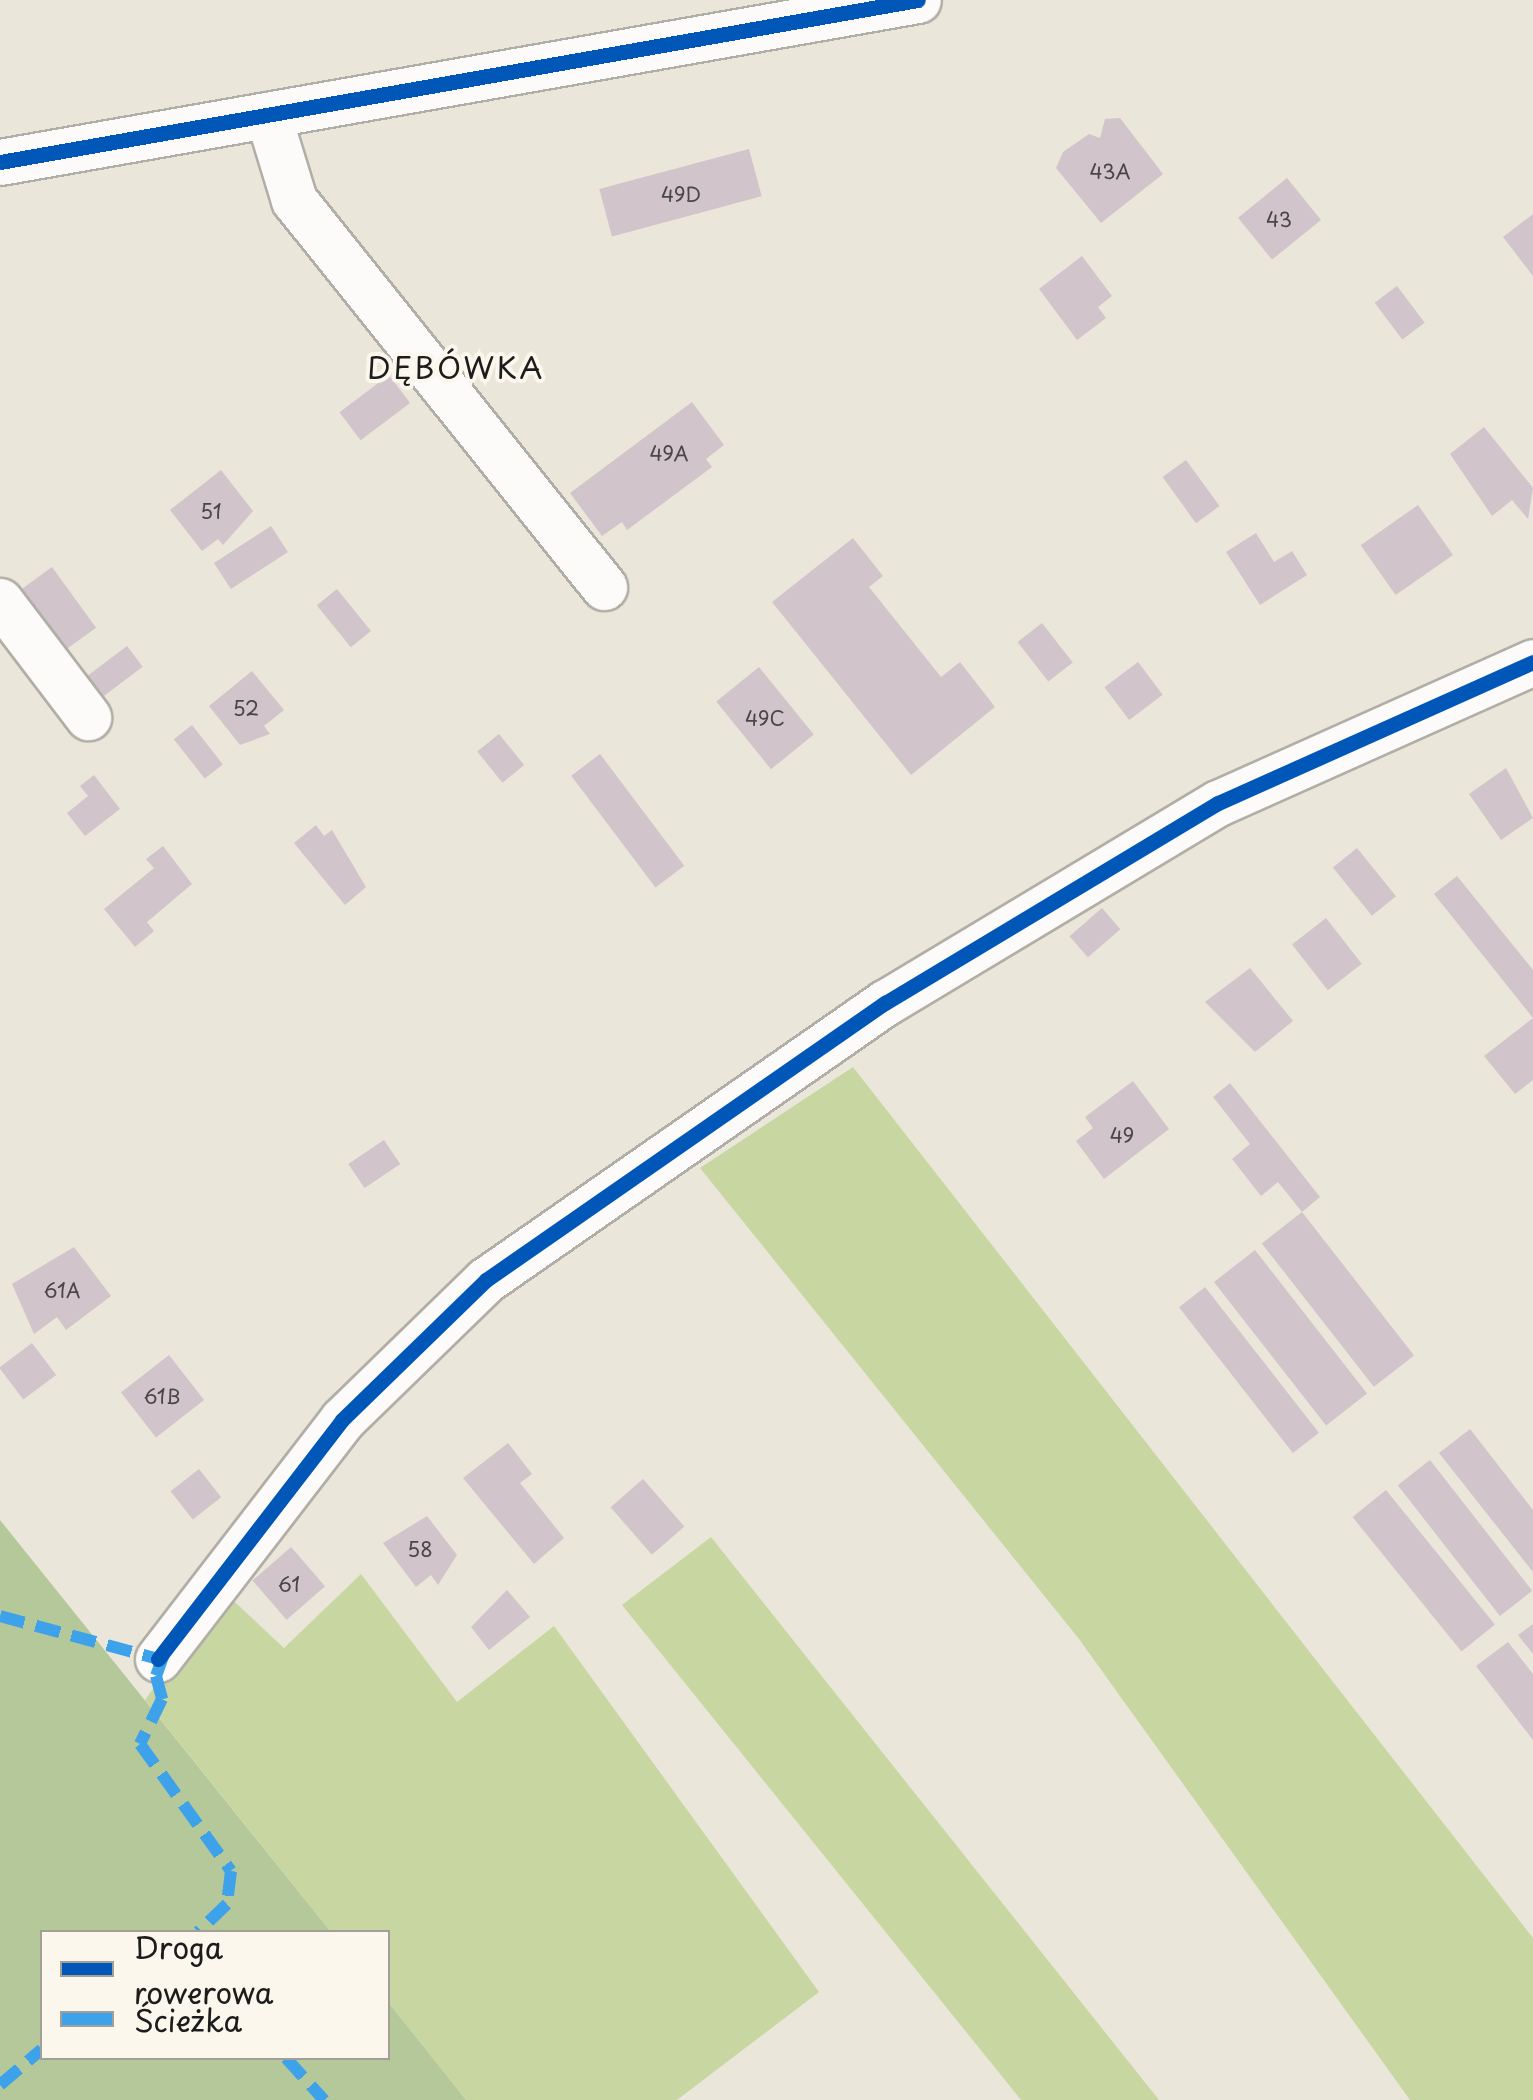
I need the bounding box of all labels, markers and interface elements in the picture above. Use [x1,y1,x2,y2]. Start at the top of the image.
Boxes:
house number: 43A [1089,159,1131,183]
house number: 49D [661,182,701,206]
house number: 43 [1266,207,1292,231]
district label: DĘBÓWKA [367,349,545,385]
house number: 49A [649,441,689,465]
house number: 51 [200,499,222,523]
house number: 52 [233,696,259,720]
house number: 49C [745,706,785,730]
house number: 49 [1110,1123,1134,1147]
house number: 61A [44,1278,80,1302]
house number: 61B [143,1384,181,1408]
house number: 58 [407,1537,433,1561]
house number: 61 [278,1572,300,1596]
text: Droga rowerowa [134,1924,273,2014]
legend [40,1930,390,2060]
text: Ścieżka [134,1997,242,2042]

